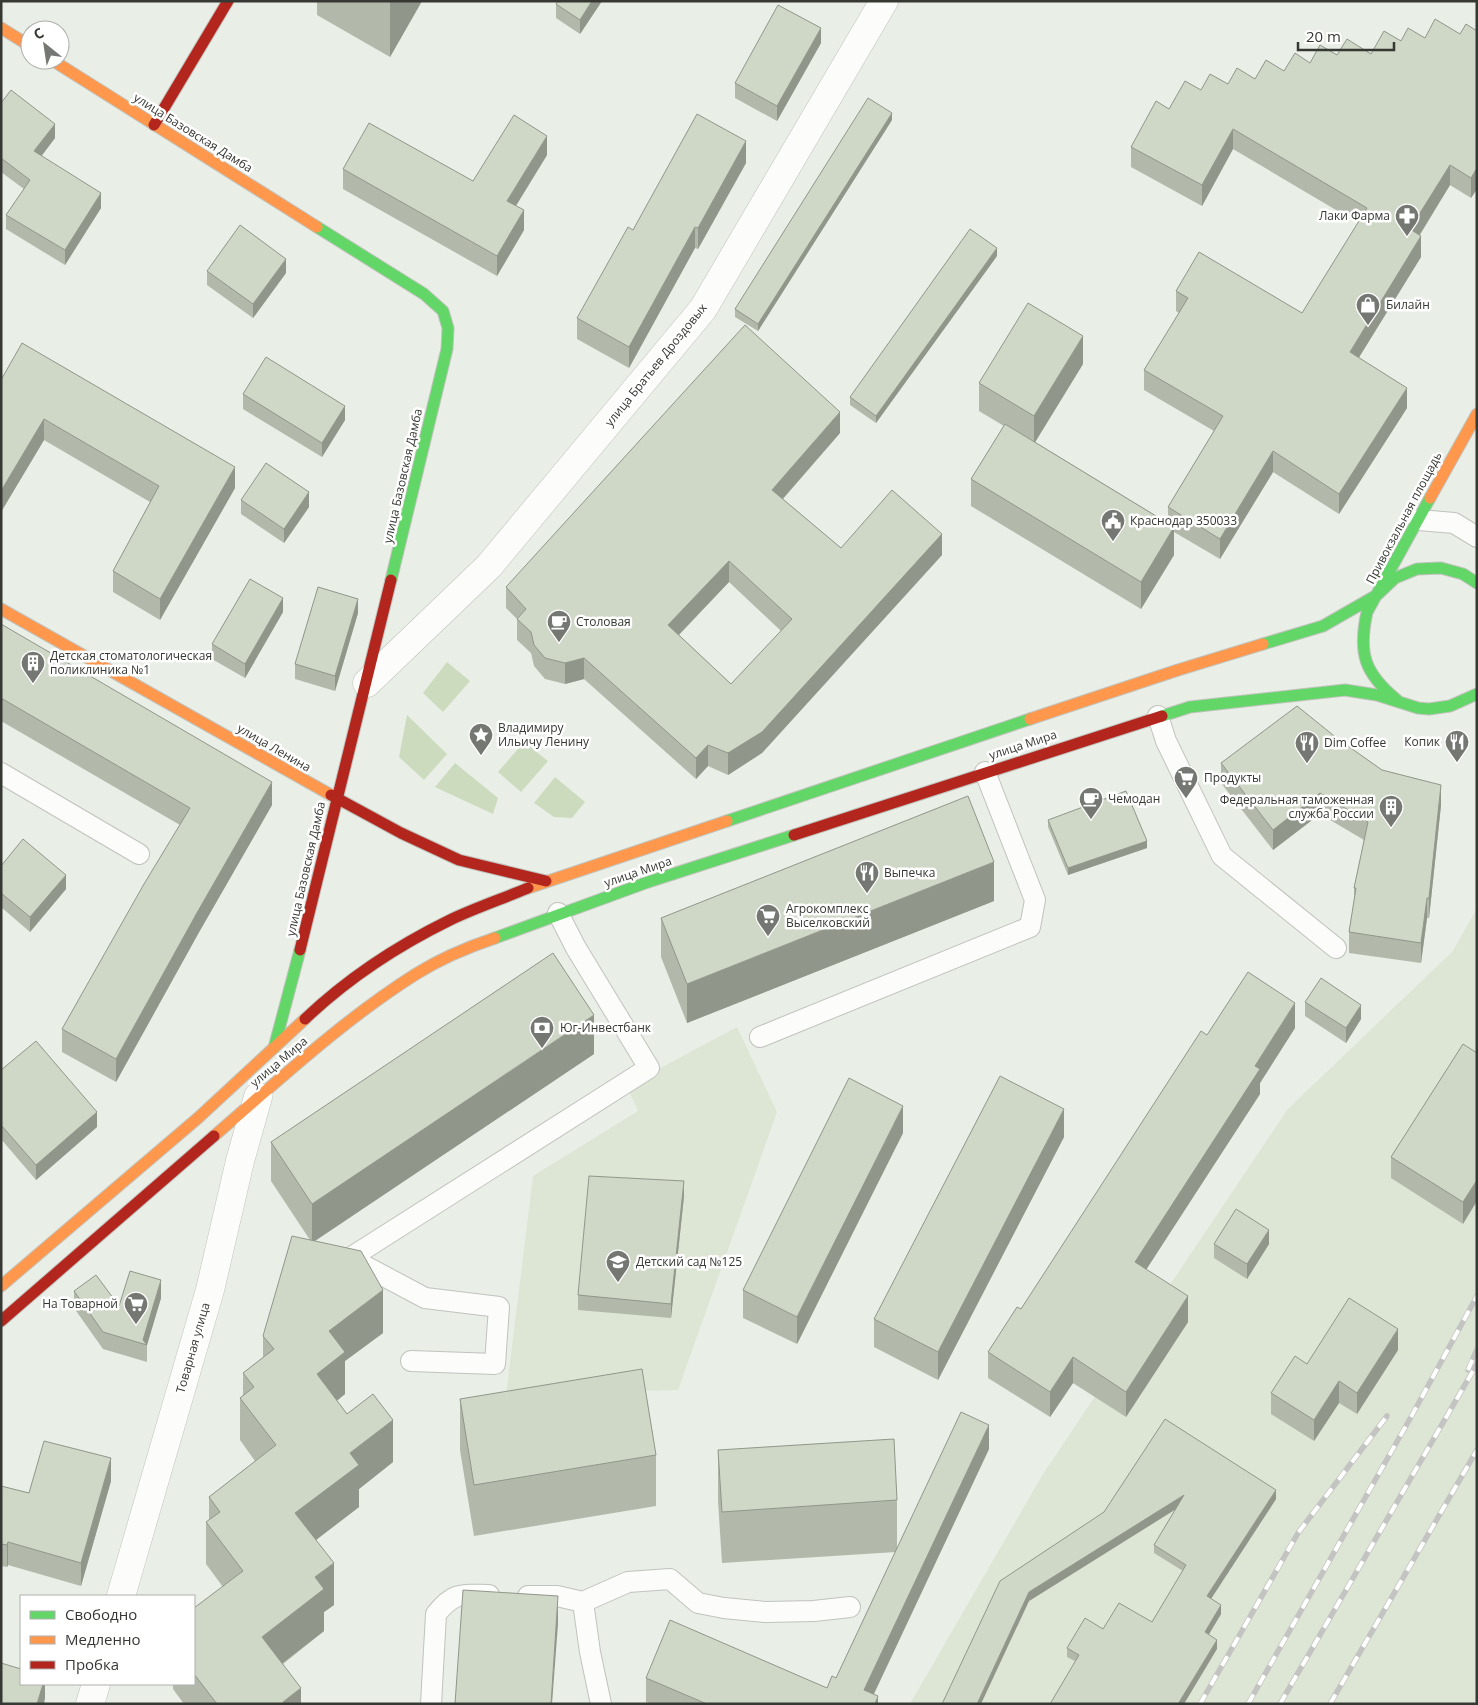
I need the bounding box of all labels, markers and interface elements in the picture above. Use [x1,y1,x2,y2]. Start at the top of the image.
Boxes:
north arrow [20,20,70,70]
scale bar [1298,20,1394,52]
text: С [30,23,47,44]
text: 20 m [1306,26,1341,46]
street label: улица Базовская Дамба [130,89,256,176]
pharmacy icon: Лаки Фарма [1394,203,1420,237]
place label: Лаки Фарма [1319,207,1390,224]
shop icon: Билайн [1355,292,1381,326]
place label: Билайн [1386,296,1430,313]
street label: улица Братьев Дроздовых [601,299,711,430]
street label: улица Базовская Дамба [379,407,426,545]
street label: Привокзальная площадь [1361,449,1446,587]
public building icon: Краснодар 350033 [1100,508,1126,542]
place label: Краснодар 350033 [1130,512,1237,529]
cafe icon: Столовая [546,609,572,643]
place label: Столовая [576,613,631,630]
place label: Детская стоматологическая поликлиника №1 [50,647,212,678]
building icon: Детская стоматологическая поликлиника №1 [20,650,46,684]
place label: Владимиру Ильичу Ленину [498,719,590,750]
street label: улица Ленина [234,720,314,776]
place icon: Владимиру Ильичу Ленину [468,722,494,756]
street label: улица Мира [987,726,1059,763]
restaurant icon: Копик [1444,729,1470,763]
restaurant icon: Dim Coffee [1294,730,1320,764]
place label: Копик [1404,733,1441,750]
place label: Dim Coffee [1324,734,1387,751]
supermarket icon: Продукты [1173,765,1199,799]
place label: Продукты [1204,769,1261,786]
cafe icon: Чемодан [1078,786,1104,820]
place label: Чемодан [1108,790,1160,807]
place label: Федеральная таможенная служба России [1220,791,1374,822]
building icon: Федеральная таможенная служба России [1378,794,1404,828]
street label: улица Базовская Дамба [282,800,329,938]
street label: улица Мира [602,852,674,891]
restaurant icon: Выпечка [854,860,880,894]
place label: Выпечка [884,864,935,881]
place label: Агрокомплекс Выселковский [786,900,870,931]
supermarket icon: Агрокомплекс Выселковский [755,903,781,937]
bank icon: Юг-Инвестбанк [529,1015,555,1049]
place label: Юг-Инвестбанк [560,1019,652,1036]
street label: улица Мира [246,1033,311,1091]
school or university icon: Детский сад №125 [605,1249,631,1283]
place label: Детский сад №125 [636,1253,742,1270]
supermarket icon: На Товарной [123,1291,149,1325]
place label: На Товарной [42,1295,118,1312]
street label: Товарная улица [171,1301,214,1395]
legend [20,1595,195,1685]
text: Свободно [65,1604,137,1624]
text: Медленно [65,1629,141,1649]
text: Пробка [65,1654,119,1674]

